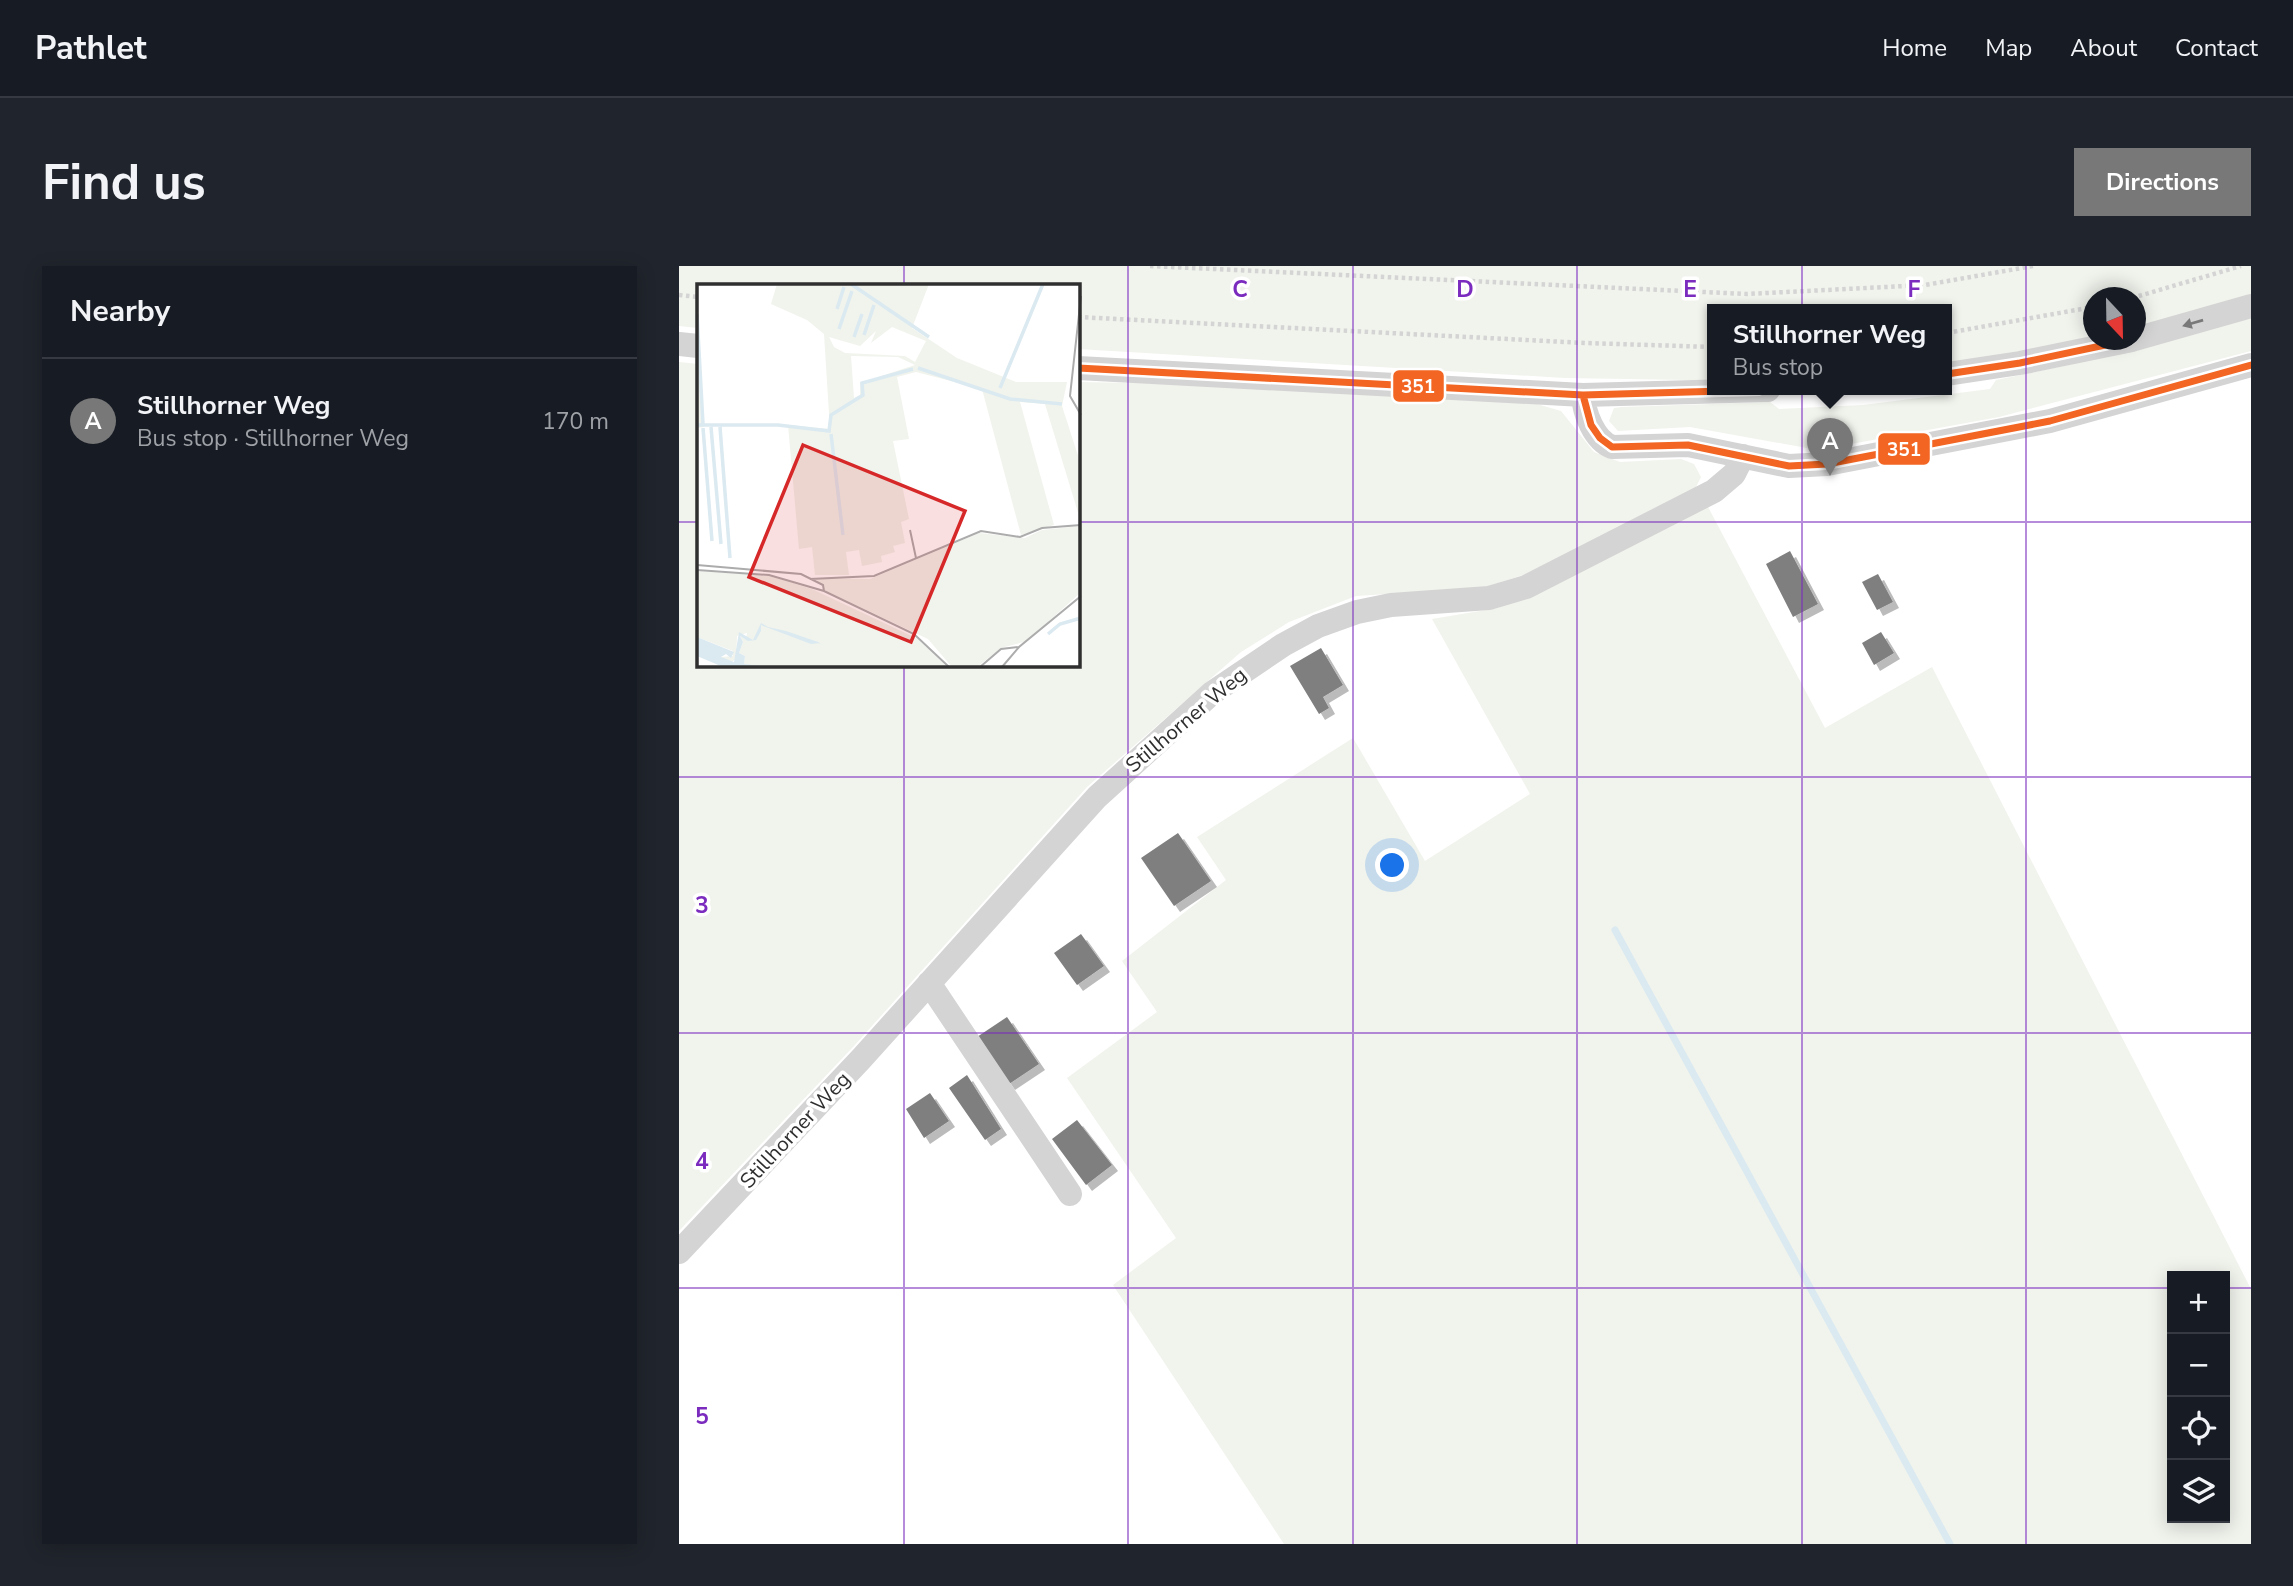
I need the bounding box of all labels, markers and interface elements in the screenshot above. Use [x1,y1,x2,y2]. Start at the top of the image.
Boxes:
text: Pathlet [35,26,147,71]
text: Home [1882,32,1947,64]
text: Map [1985,32,2032,64]
text: About [2070,32,2137,64]
text: Contact [2175,32,2258,64]
button: Directions [2074,148,2251,216]
text: Find us [42,149,206,216]
text: C [1232,274,1248,305]
text: D [1456,274,1474,305]
text: E [1683,274,1697,305]
text: F [1908,274,1921,305]
inset map [697,284,1080,667]
north arrow [2083,287,2146,350]
text: Nearby [70,291,170,332]
popup [1707,304,1952,395]
text: Stillhorner Weg [1733,317,1926,352]
one-way arrow [2183,319,2204,329]
text: Bus stop [1733,352,1823,383]
line badge: 351 [1392,369,1445,403]
text: 351 [1401,374,1435,400]
text: Stillhorner Weg [137,388,330,423]
text: A [84,406,102,437]
text: 170 m [542,406,609,437]
pin: A [1807,418,1853,476]
text: Bus stop · Stillhorner Weg [137,423,409,454]
line badge: 351 [1877,432,1931,466]
text: 351 [1887,437,1921,463]
street label: Stillhorner Weg [1120,661,1252,779]
your location [1375,848,1409,882]
text: 3 [695,890,709,921]
street label: Stillhorner Weg [734,1066,856,1194]
text: 4 [695,1146,709,1177]
map controls [2167,1271,2230,1523]
button: + [2167,1271,2230,1334]
button: − [2167,1334,2230,1397]
button: locate [2167,1397,2230,1460]
text: 5 [695,1401,709,1432]
button: layers [2167,1460,2230,1523]

